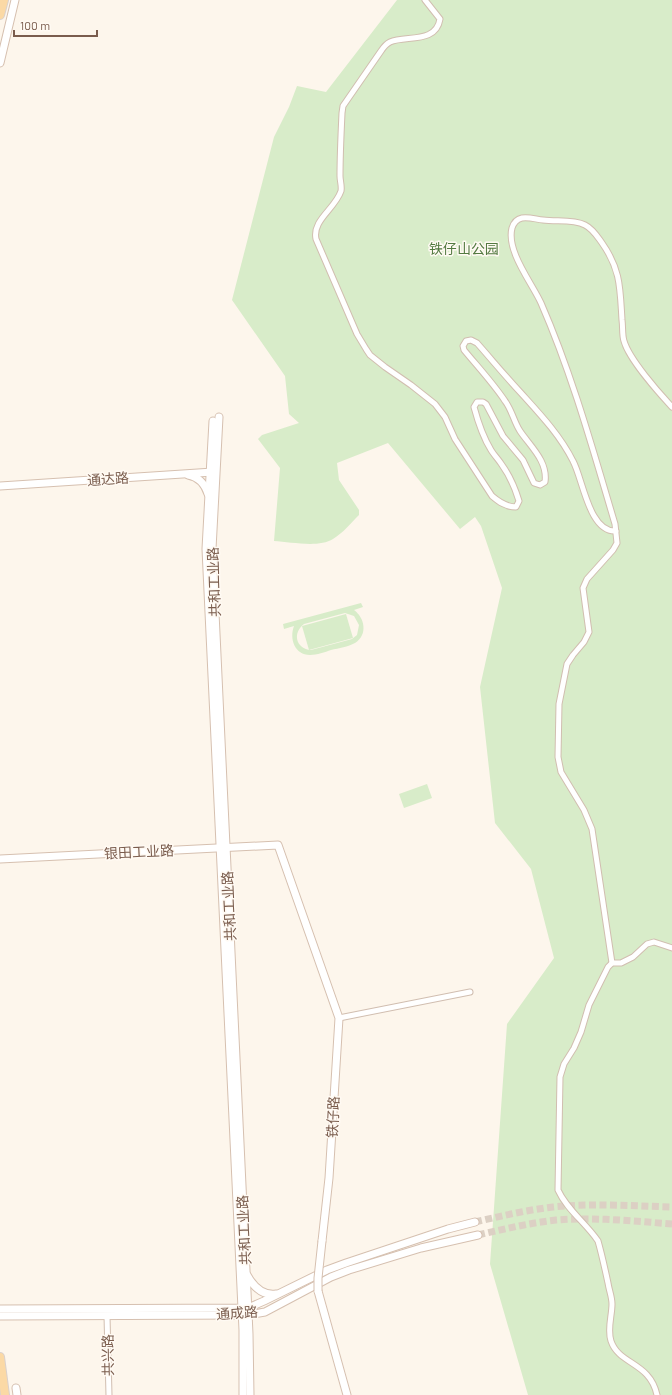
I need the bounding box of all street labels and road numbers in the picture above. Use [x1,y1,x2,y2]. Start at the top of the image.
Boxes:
street label: 通达路 [86,469,130,488]
street label: 共和工业路 [204,547,223,617]
street label: 银田工业路 [104,841,174,862]
street label: 共和工业路 [218,871,239,941]
street label: 铁仔路 [323,1096,342,1138]
street label: 共和工业路 [233,1195,254,1265]
street label: 通成路 [215,1303,259,1322]
street label: 共兴路 [99,1334,116,1376]

